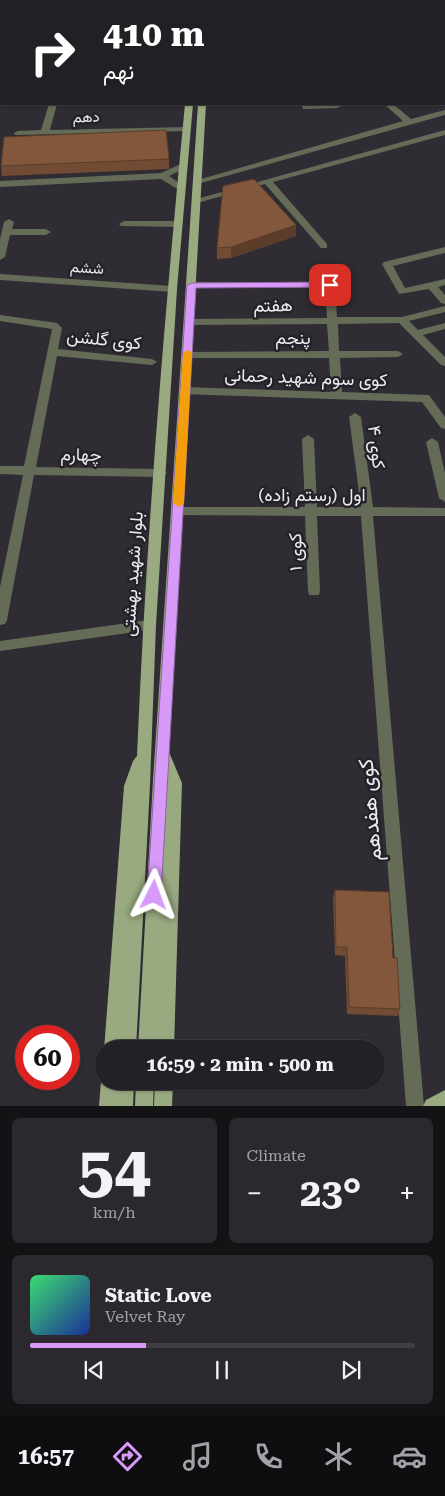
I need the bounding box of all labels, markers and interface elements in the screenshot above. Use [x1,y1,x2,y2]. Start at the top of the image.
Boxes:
text: 410 m [103,14,204,55]
icon: right [20,20,85,85]
text: نهم [103,59,134,84]
street label: دهم [72,108,100,127]
street label: ششم [69,258,105,279]
pin [309,264,351,306]
icon: arrive [316,271,344,299]
street label: هفتم [253,294,293,318]
street label: کوی گلشن [65,325,142,354]
street label: پنجم [275,327,311,350]
street label: کوی سوم شهید رحمانی [224,364,388,392]
street label: کوی ۴ [363,424,390,470]
street label: چهارم [60,443,102,467]
street label: اول (رستم زاده) [258,484,366,507]
street label: بلوار شهید بهشتی [117,511,148,637]
street label: کوی ۱ [284,533,307,571]
street label: کوی هفدهم [354,758,388,862]
position arrow [127,868,179,920]
speed limit sign: 60 [15,1025,80,1090]
text: 16:59 · 2 min · 500 m [146,1053,334,1076]
text: 54 [78,1132,151,1208]
text: Climate [247,1146,306,1165]
text: 23° [300,1171,361,1215]
text: − [247,1177,262,1210]
text: + [399,1177,415,1210]
text: km/h [93,1203,136,1222]
text: Static Love [105,1284,212,1307]
text: Velvet Ray [105,1307,185,1326]
icon: previous [80,1356,108,1384]
icon: pause [208,1356,236,1384]
icon: next [337,1356,365,1384]
icon: directions [110,1439,145,1474]
icon: music [180,1439,215,1474]
icon: phone [251,1439,286,1474]
icon: climate [321,1439,356,1474]
icon: car [392,1439,427,1474]
text: 16:57 [18,1444,74,1469]

